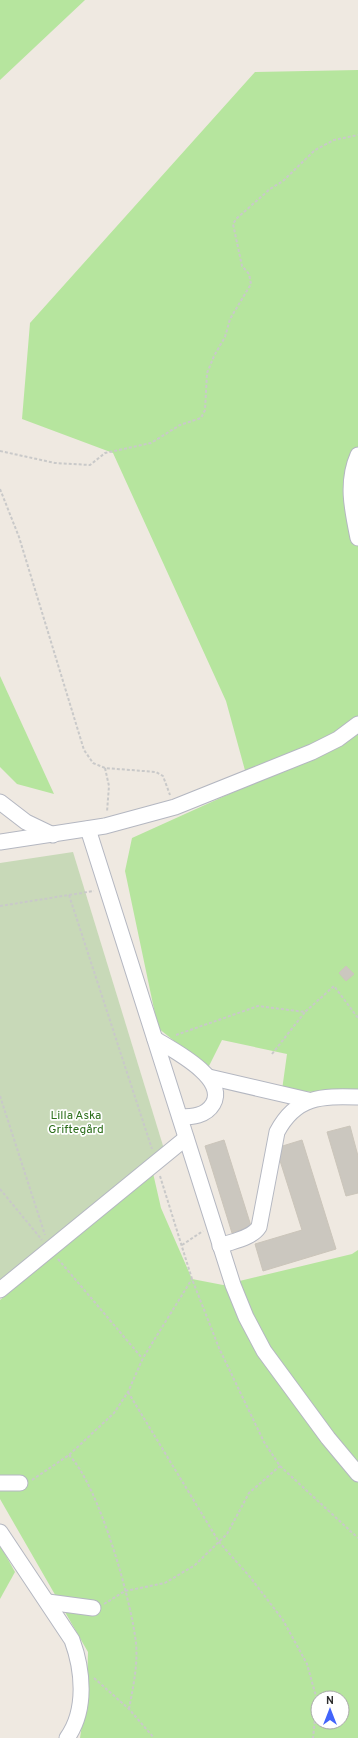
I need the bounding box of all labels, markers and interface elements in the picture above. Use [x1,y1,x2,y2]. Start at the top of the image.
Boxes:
park label: Lilla Aska Griftegård [48,1108,104,1138]
north arrow [310,1690,350,1730]
text: N [326,1694,334,1708]

